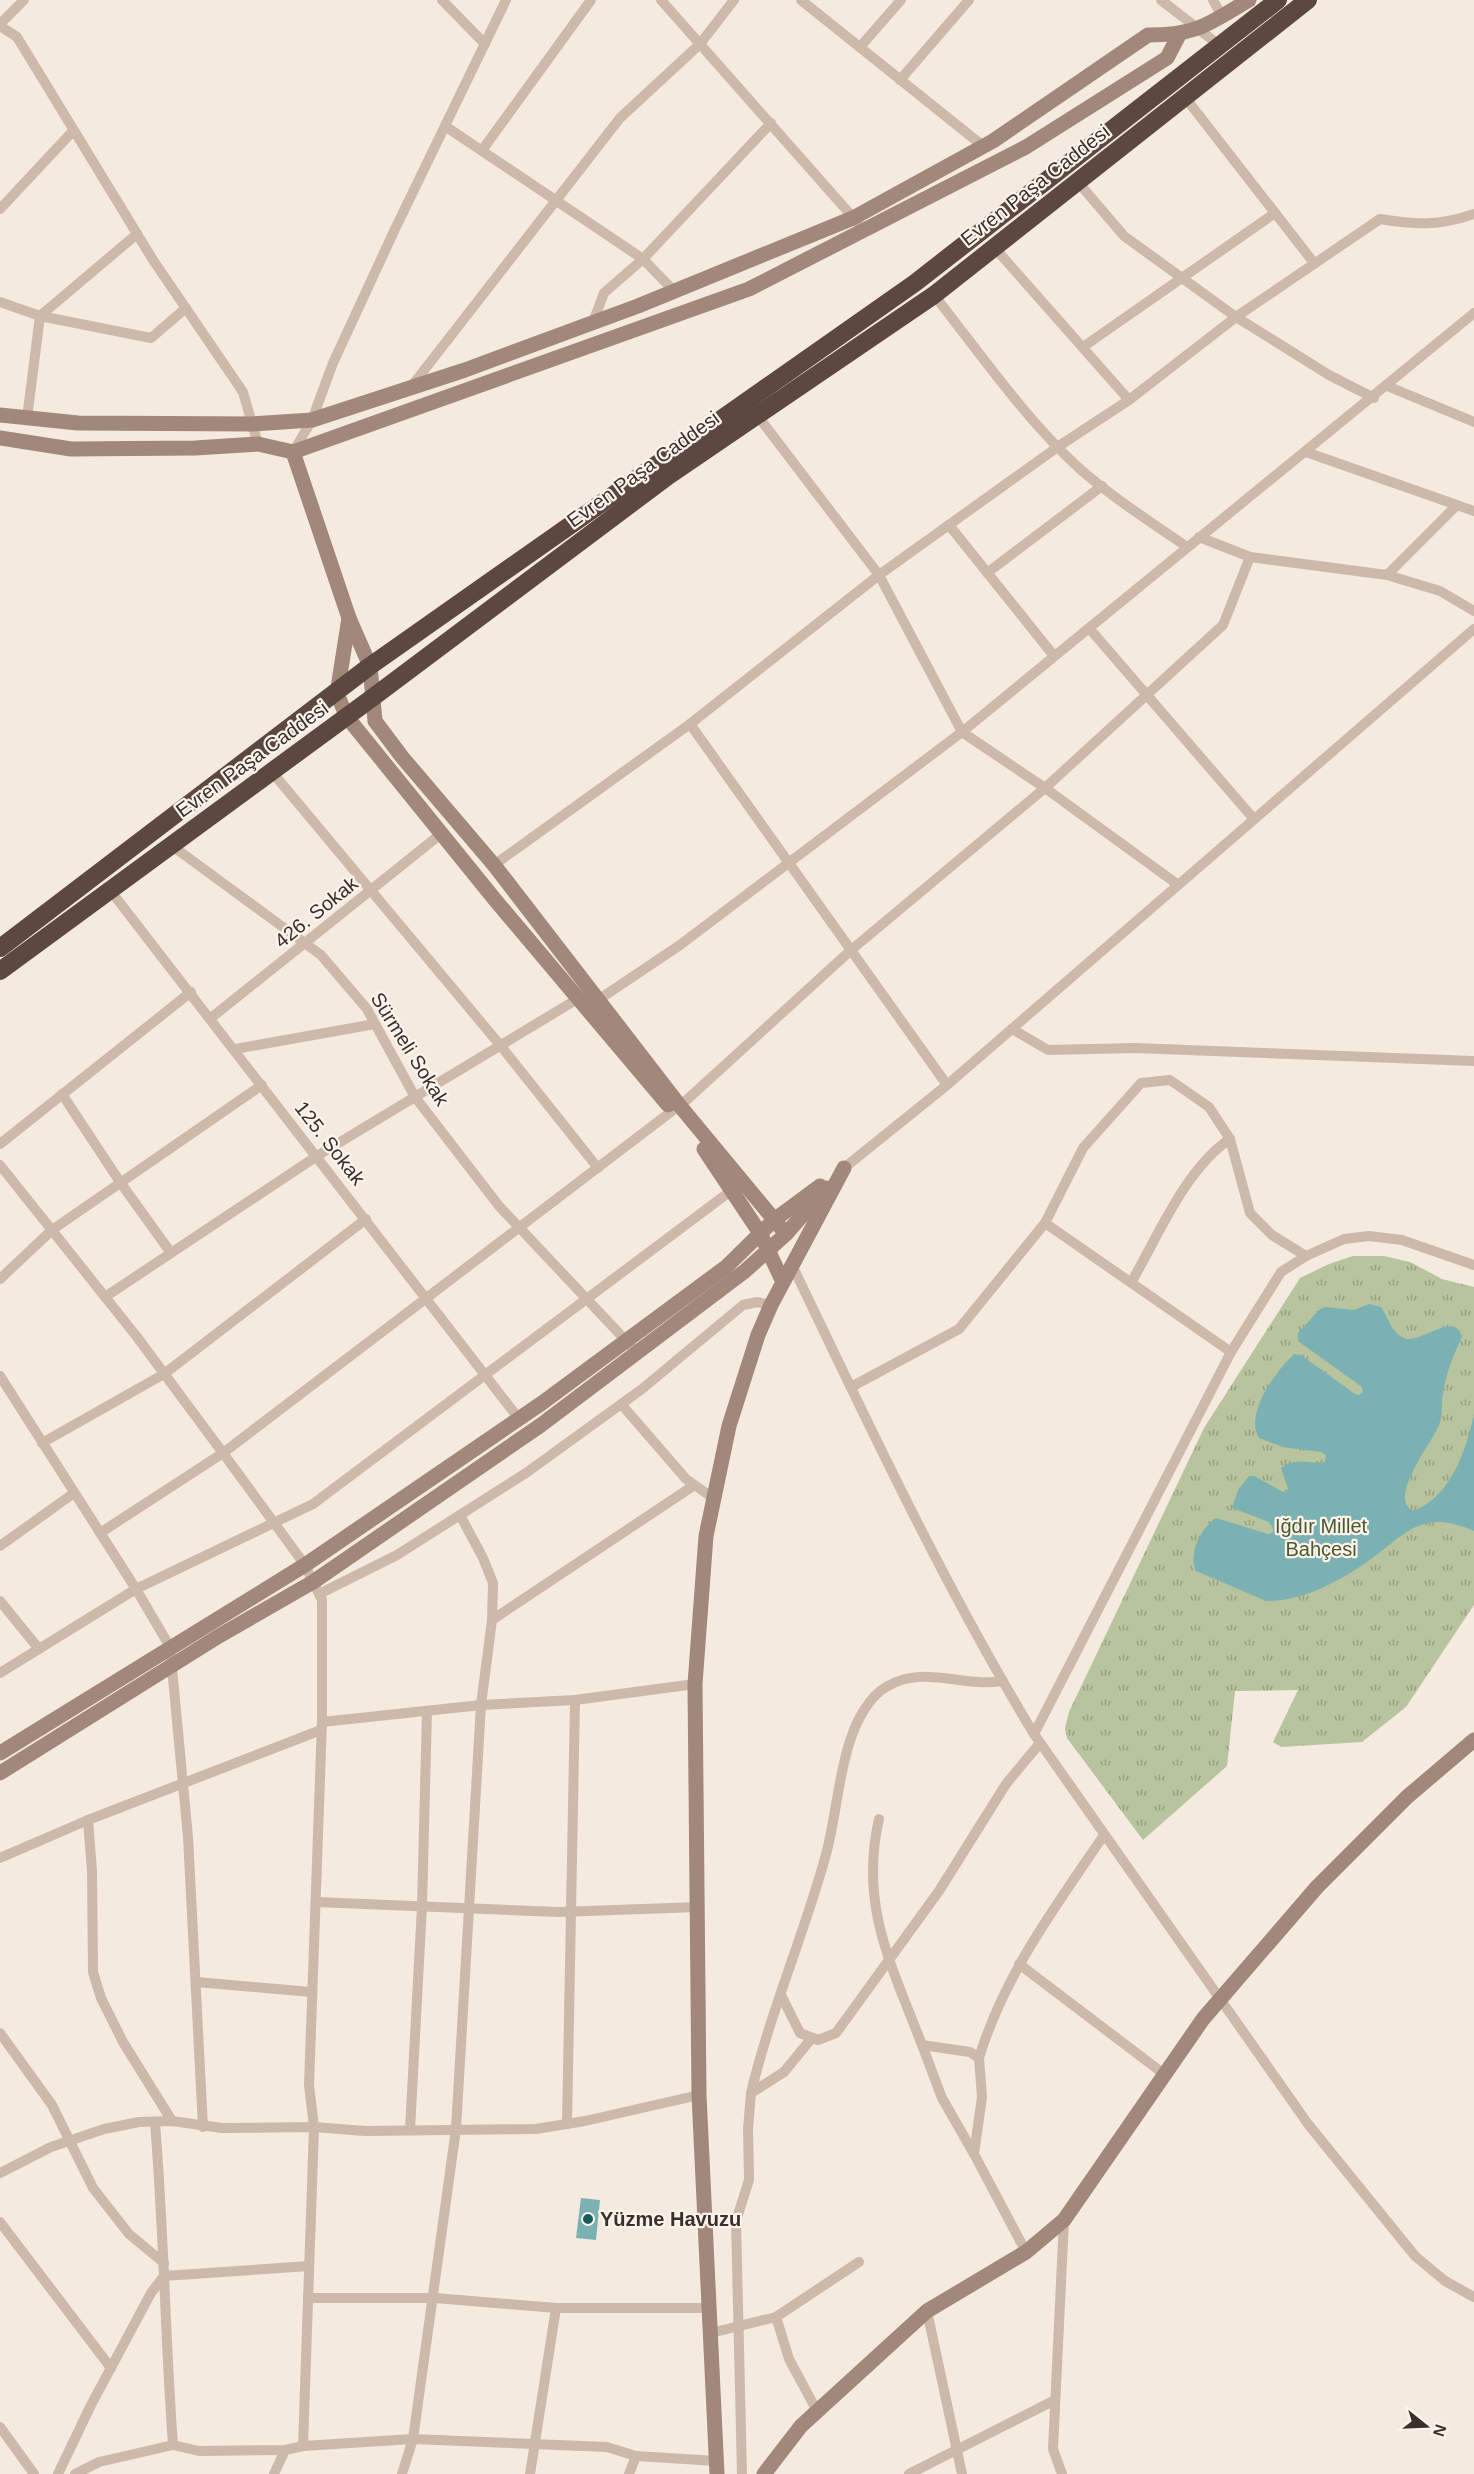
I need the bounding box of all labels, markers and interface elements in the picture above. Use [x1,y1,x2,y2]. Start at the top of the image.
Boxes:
street label: Evren Paşa Caddesi [956,120,1114,250]
street label: Evren Paşa Caddesi [563,407,723,531]
street label: Evren Paşa Caddesi [172,697,332,821]
street label: 426. Sokak [270,871,363,952]
street label: Sürmeli Sokak [367,988,454,1110]
street label: 125. Sokak [291,1097,370,1190]
park label: Iğdır Millet Bahçesi [1275,1515,1368,1560]
place label: Yüzme Havuzu [600,2208,741,2230]
marker: Yüzme Havuzu [581,2212,595,2226]
north arrow [1396,2396,1456,2456]
text: N [1430,2422,1450,2439]

